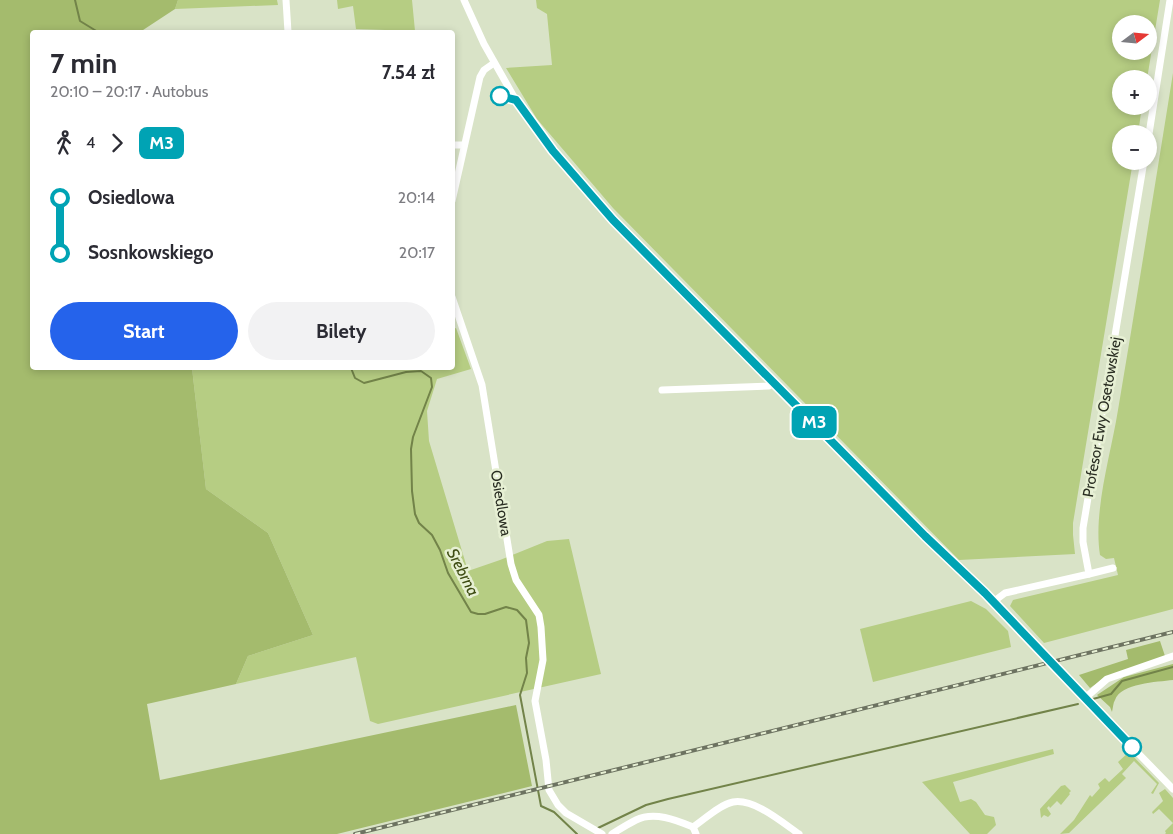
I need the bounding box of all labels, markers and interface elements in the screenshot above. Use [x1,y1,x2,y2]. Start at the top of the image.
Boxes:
north arrow [1112,15,1158,60]
map controls [1112,15,1157,170]
text: 7 min [50,46,117,80]
text: 7.54 zł [382,61,435,84]
button: + [1112,70,1157,115]
text: 20:10 – 20:17 · Autobus [50,82,208,101]
unlabelled marker [490,86,510,106]
button: − [1112,125,1157,170]
icon: walk [50,129,78,157]
icon: forward [103,129,131,157]
text: M3 [149,132,174,154]
text: 4 [86,133,95,152]
text: Osiedlowa [88,186,174,209]
text: 20:14 [398,188,435,207]
text: Sosnkowskiego [88,241,214,264]
text: 20:17 [399,243,435,262]
button: Start [50,302,238,360]
button: Bilety [248,302,435,360]
street label: Profesor Ewy Osetowskiej [1079,335,1125,499]
line badge: M3 [792,406,836,438]
text: M3 [802,411,826,433]
street label: Osiedlowa [487,469,515,538]
water label: Srebrna [443,545,483,599]
unlabelled marker [1122,737,1142,757]

